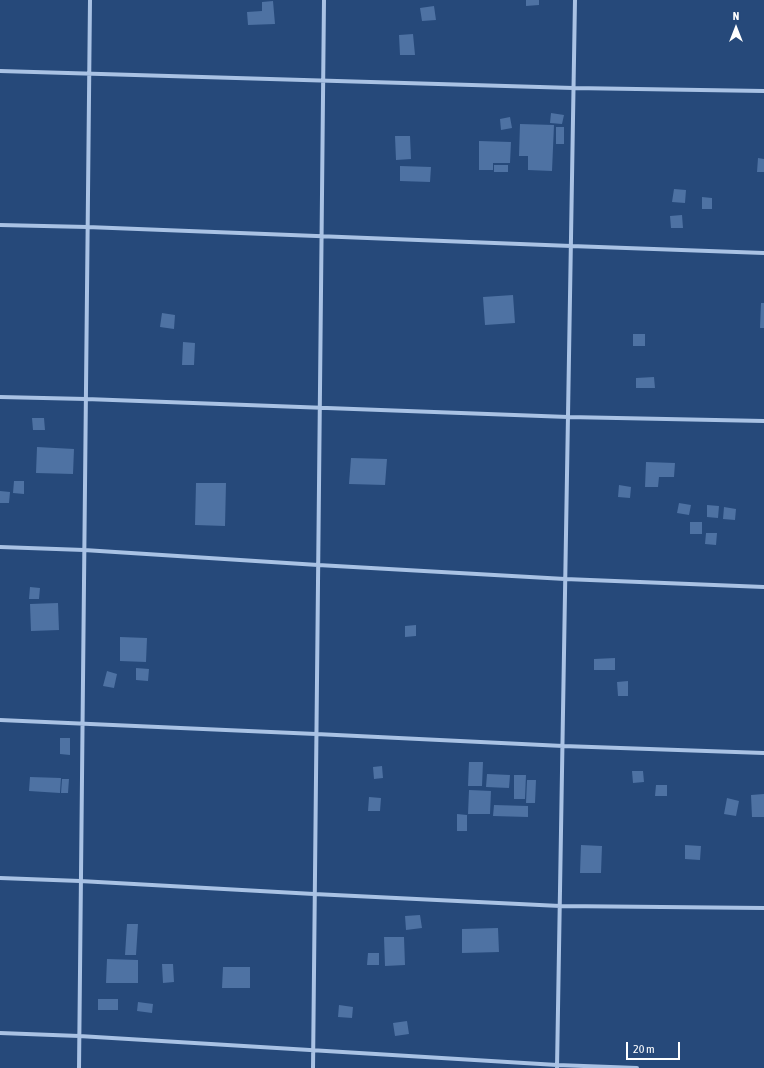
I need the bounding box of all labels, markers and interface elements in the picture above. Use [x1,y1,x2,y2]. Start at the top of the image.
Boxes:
north arrow [716,8,756,48]
text: N [733,10,739,22]
scale bar [628,1034,682,1060]
text: 20 m [633,1042,655,1056]

